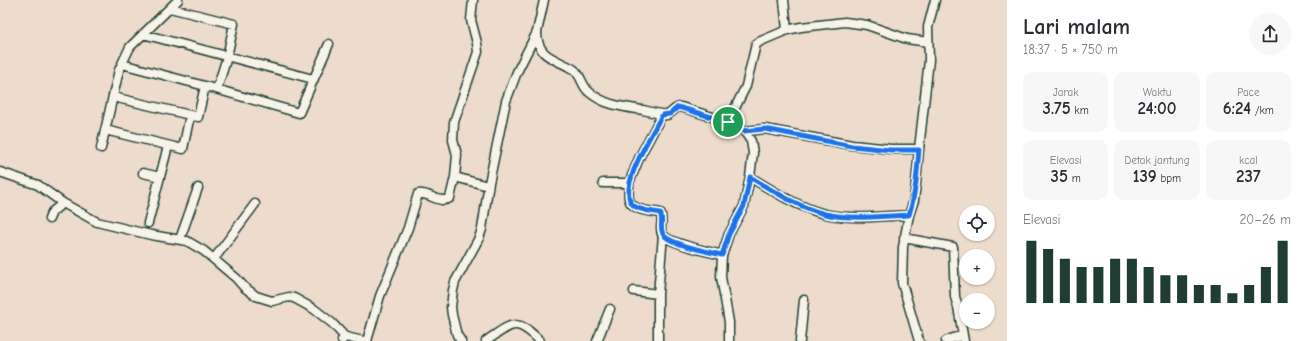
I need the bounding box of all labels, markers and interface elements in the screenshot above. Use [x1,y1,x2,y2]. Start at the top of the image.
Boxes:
button: share [1249,13,1291,55]
text: Lari malam [1023,14,1130,40]
text: 18:37 · 5 × 750 m [1023,42,1118,57]
text: Jarak [1053,86,1079,99]
text: Waktu [1143,86,1171,99]
text: Pace [1237,86,1259,99]
text: 3.75 [1043,99,1071,118]
text: 24:00 [1138,99,1176,118]
text: 6:24 [1223,99,1251,118]
text: km [1071,104,1089,117]
text: /km [1251,104,1274,117]
pin [711,105,745,139]
icon: arrive [717,111,739,133]
text: Elevasi [1050,154,1082,167]
text: Detak jantung [1125,154,1189,167]
text: kcal [1239,154,1258,167]
text: 35 [1051,167,1068,186]
text: 139 [1133,167,1157,186]
text: 237 [1236,167,1261,186]
text: m [1068,172,1081,185]
text: bpm [1157,172,1181,185]
map controls [959,205,995,329]
button: locate [959,205,995,241]
text: Elevasi [1023,212,1060,227]
text: 20–26 m [1240,212,1291,227]
button: + [959,249,995,285]
button: − [959,293,995,329]

